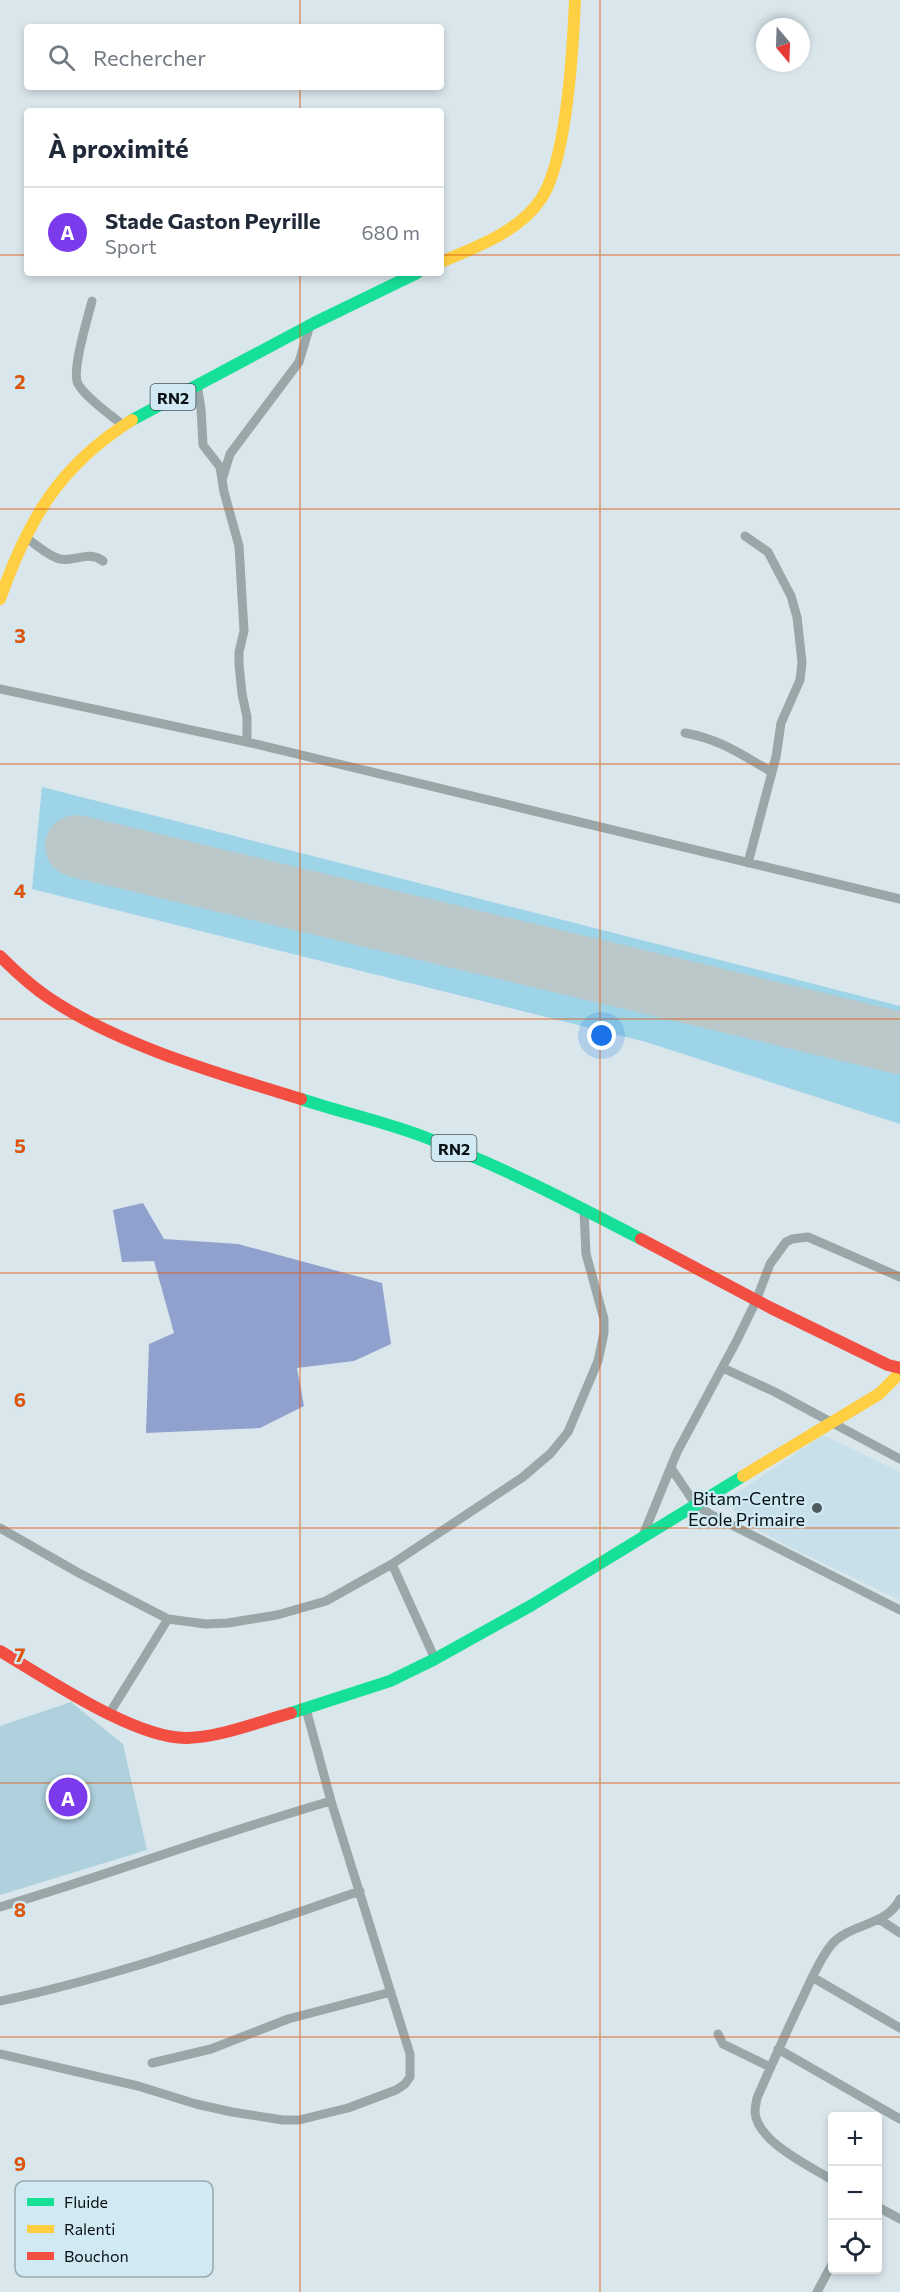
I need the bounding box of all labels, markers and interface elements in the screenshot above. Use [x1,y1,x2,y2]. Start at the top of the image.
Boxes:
north arrow [756,18,810,72]
search box [24,24,444,90]
icon: search [45,41,78,74]
text: Rechercher [93,44,206,71]
text: À proximité [48,132,189,163]
text: Stade Gaston Peyrille [105,207,321,234]
text: A [60,220,75,244]
text: 680 m [361,220,420,244]
text: Sport [105,234,157,258]
text: 2 [14,369,26,393]
road number: RN2 [150,384,195,410]
text: 3 [14,623,26,647]
text: 4 [14,878,26,902]
your location [587,1021,616,1050]
text: 5 [14,1133,26,1157]
road number: RN2 [432,1135,476,1161]
text: 6 [14,1387,26,1411]
place label: Bitam-Centre Ecole Primaire [688,1487,805,1530]
marker: Bitam-Centre Ecole Primaire [810,1501,824,1515]
text: 7 [15,1642,26,1666]
pin: A [48,1774,88,1820]
text: 8 [14,1897,26,1921]
map controls [828,2112,882,2274]
button: + [828,2112,882,2166]
text: 9 [14,2151,26,2175]
button: − [828,2166,882,2220]
legend [15,2181,213,2277]
text: Fluide [64,2192,108,2211]
text: Ralenti [64,2219,115,2238]
button: locate [828,2220,882,2274]
text: Bouchon [64,2246,129,2265]

